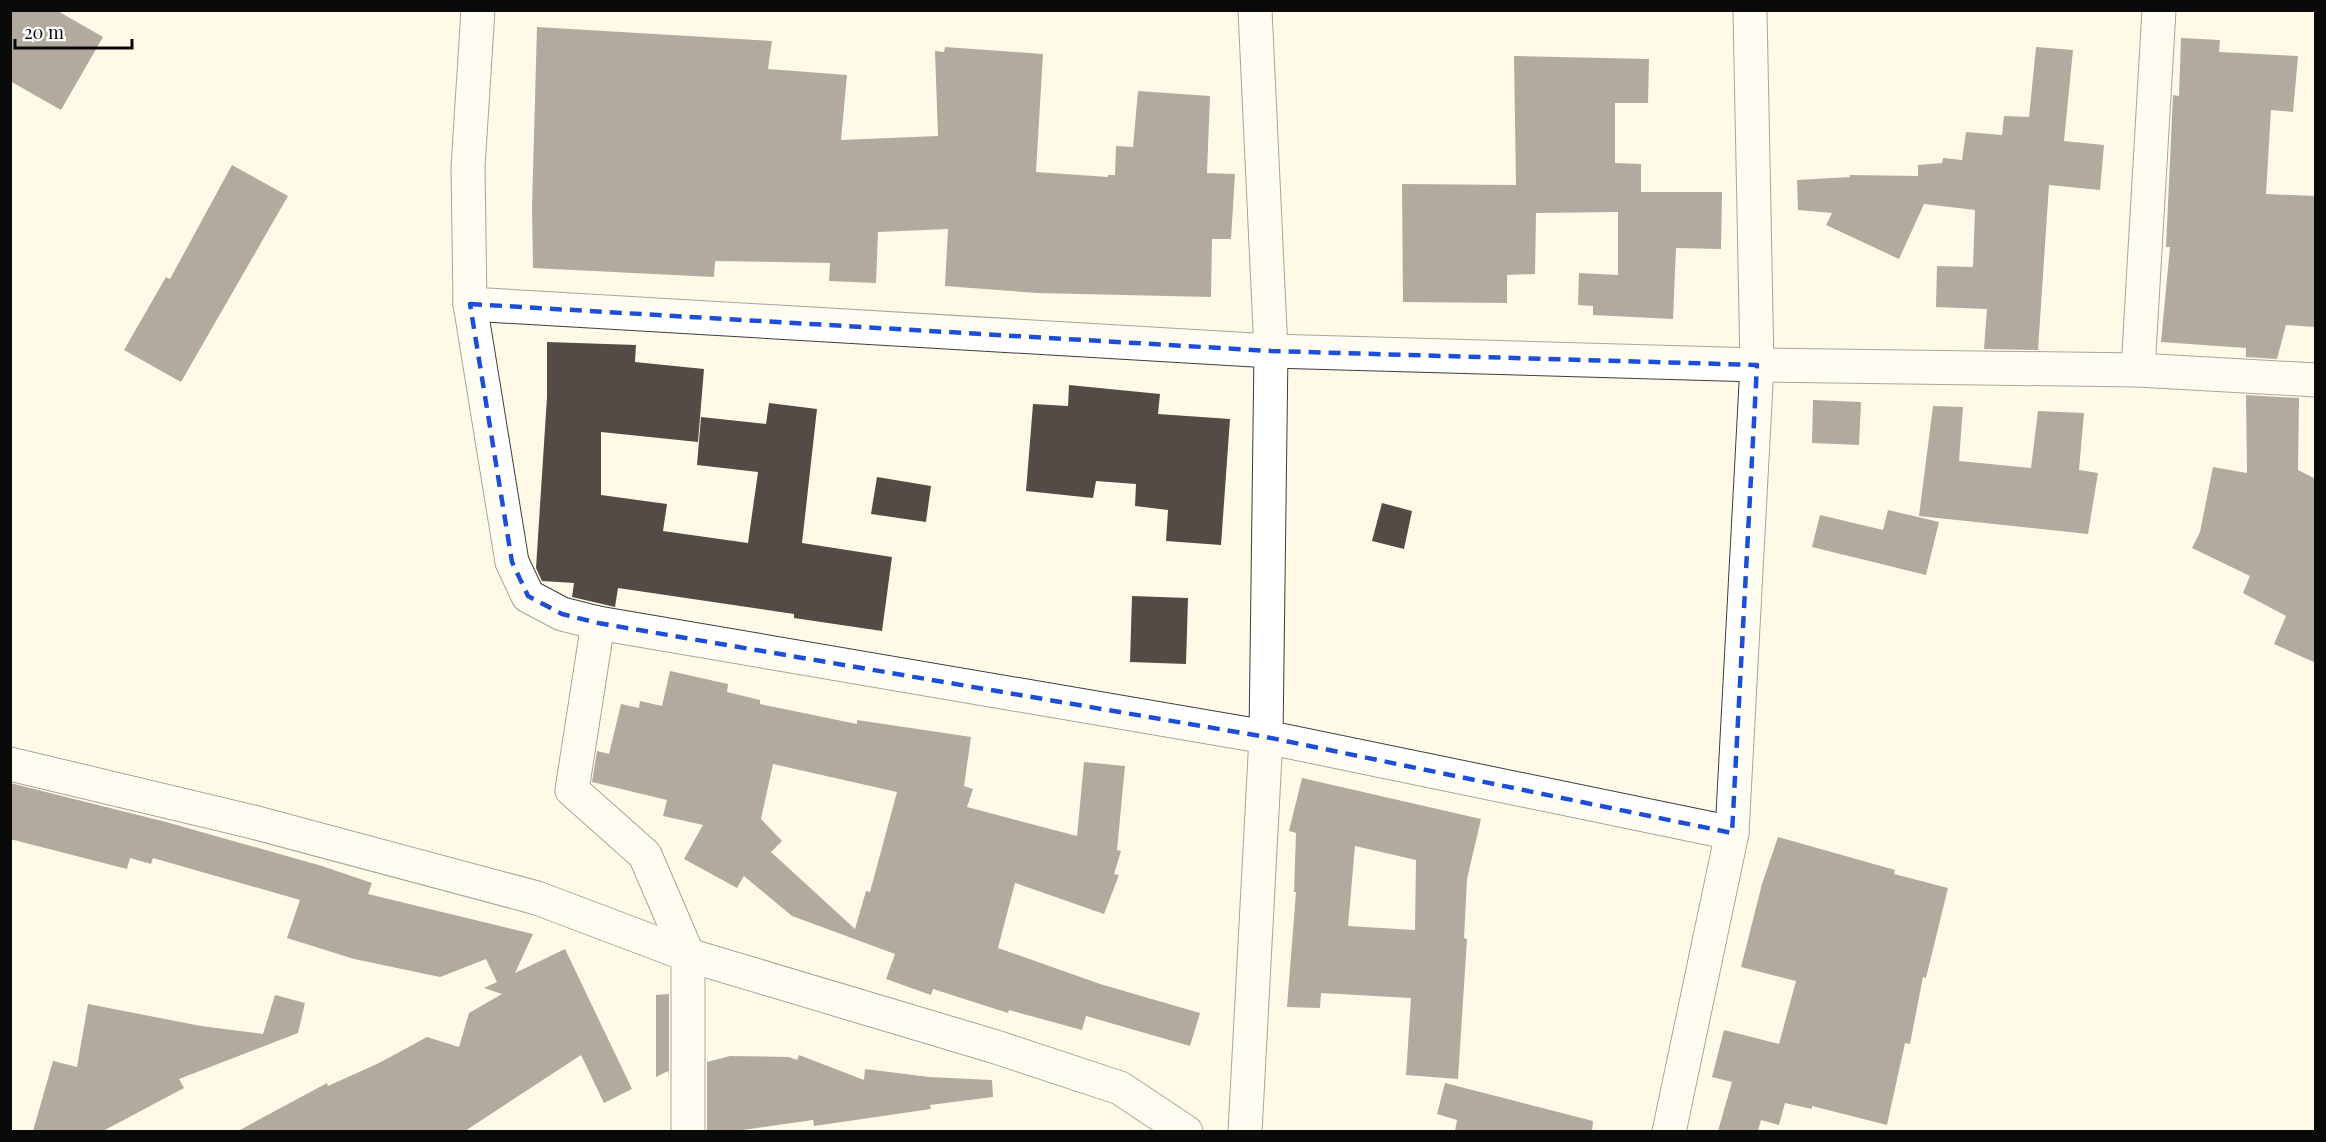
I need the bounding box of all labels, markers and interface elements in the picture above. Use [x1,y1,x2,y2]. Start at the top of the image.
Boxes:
scale bar [15,12,132,50]
text: 20 m [24,20,64,44]

